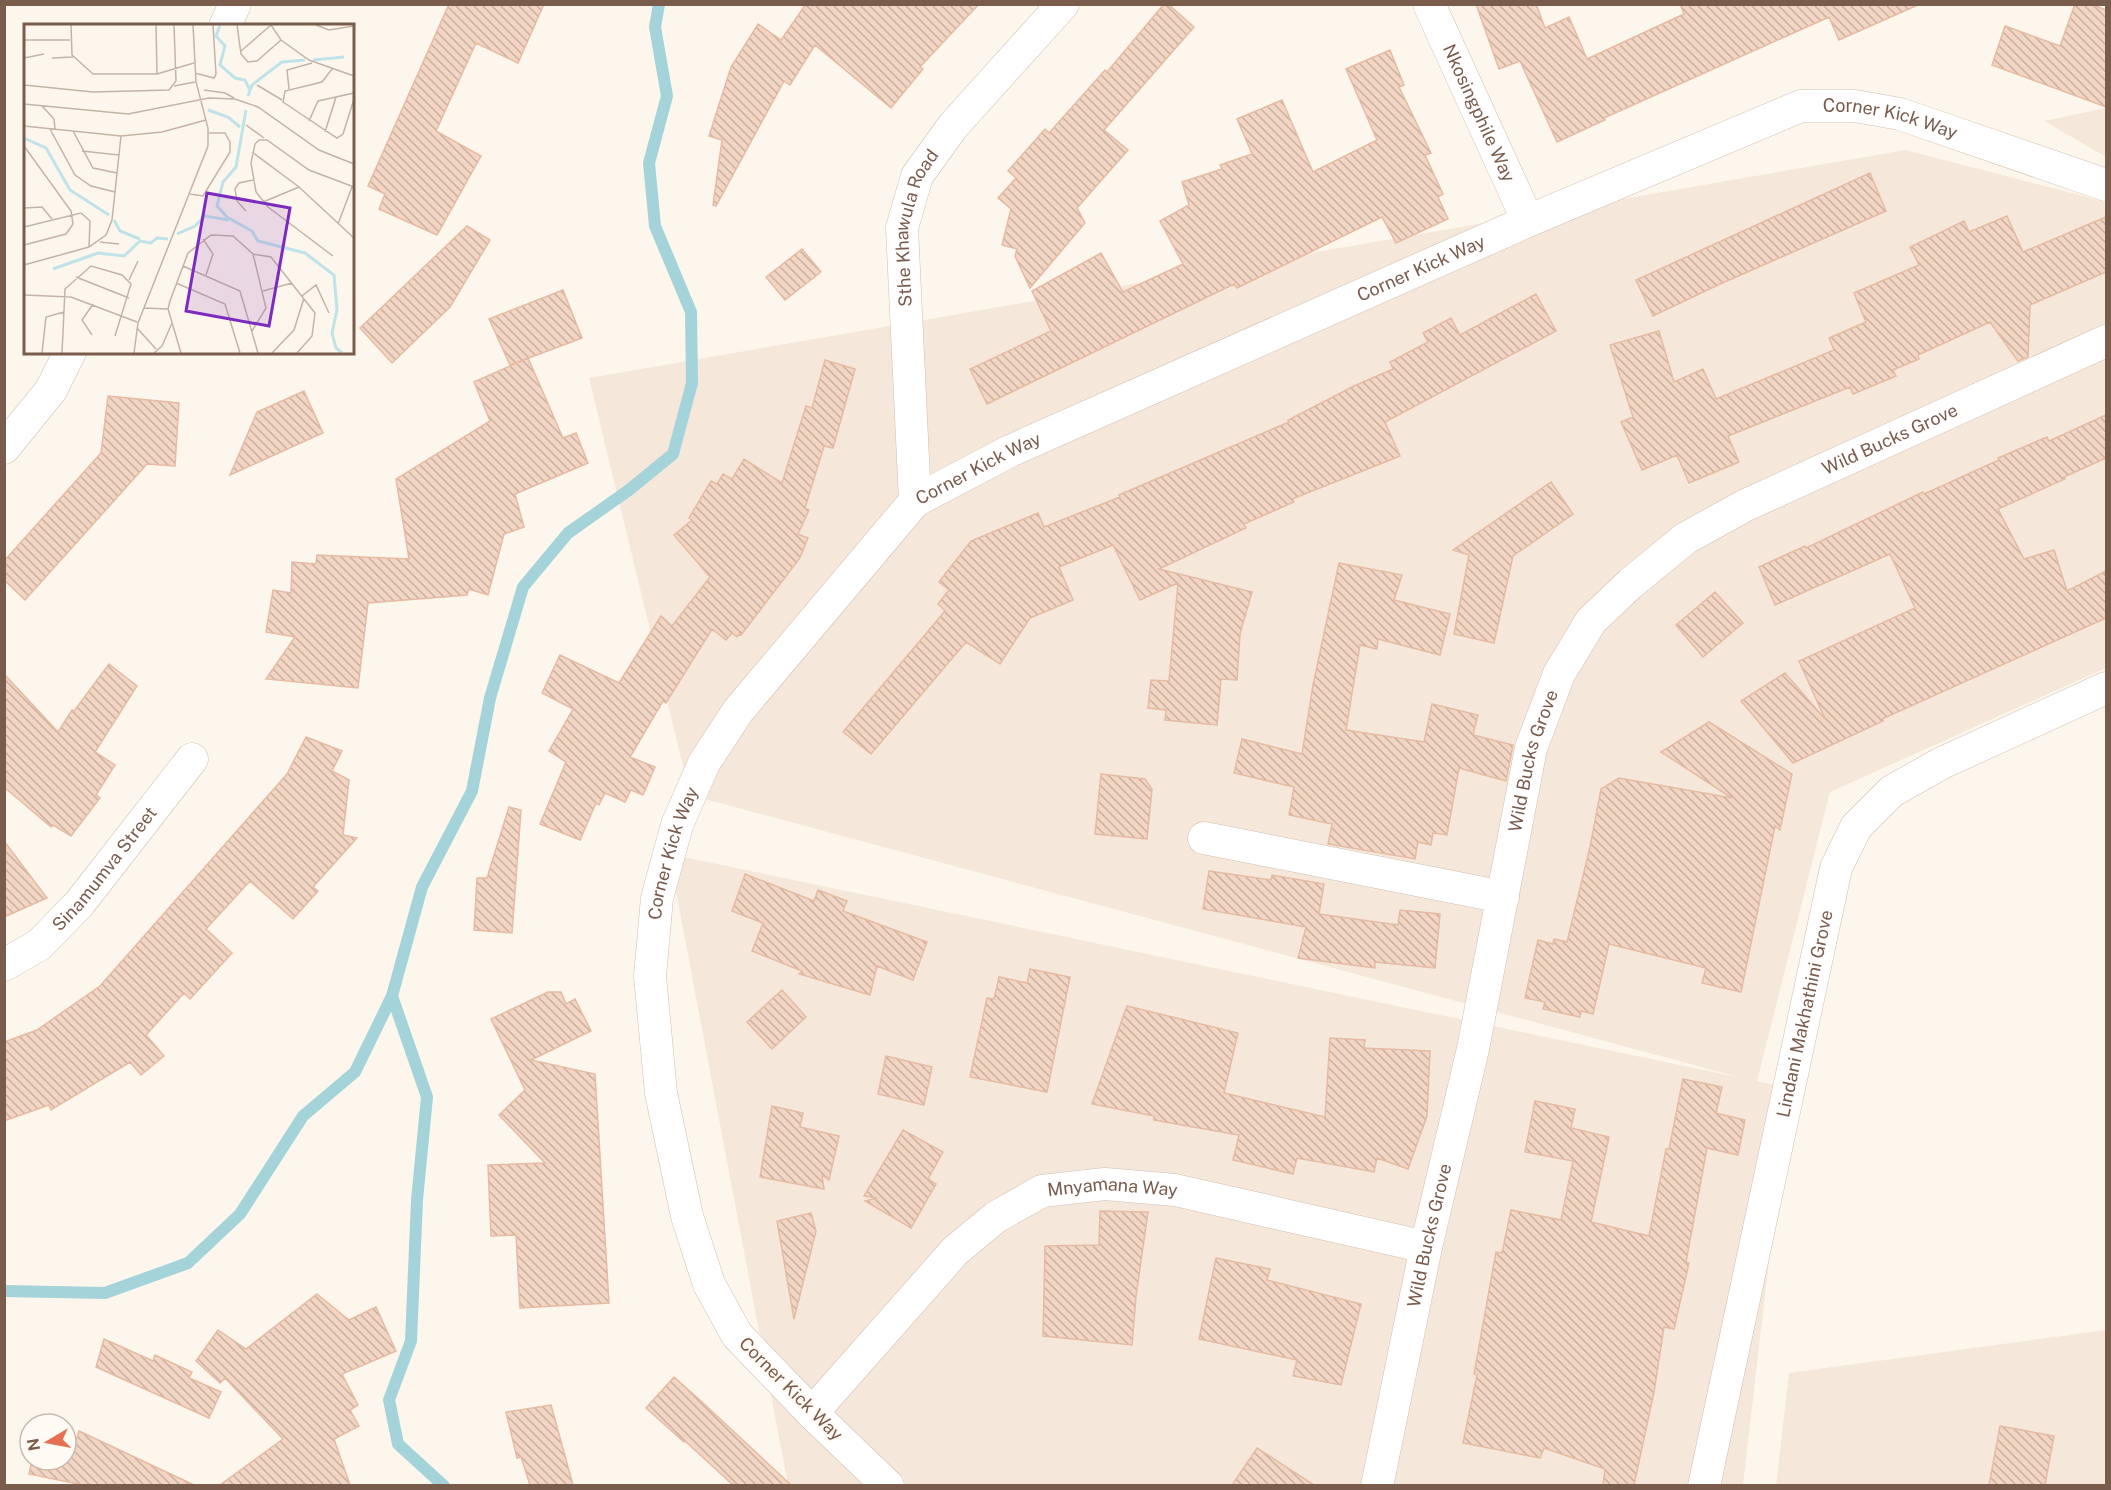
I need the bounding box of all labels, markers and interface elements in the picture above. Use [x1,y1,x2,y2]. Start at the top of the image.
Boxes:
inset map [24,24,354,354]
street label: Nkosingphile Way [1439,41,1520,186]
street label: Corner Kick Way [1823,95,1961,143]
street label: Sthe Khawula Road [891,145,943,307]
street label: Corner Kick Way [1354,230,1488,306]
street label: Wild Bucks Grove [1819,399,1961,479]
street label: Corner Kick Way [912,428,1044,509]
street label: Wild Bucks Grove [1504,687,1562,834]
street label: Corner Kick Way [644,783,702,921]
street label: Sinamumva Street [48,802,161,935]
street label: Lindani Makhathini Grove [1772,908,1837,1119]
street label: Wild Bucks Grove [1403,1161,1455,1309]
street label: Mnyamana Way [1046,1173,1179,1200]
street label: Corner Kick Way [735,1333,848,1445]
north arrow [18,1412,78,1472]
text: N [23,1437,44,1452]

